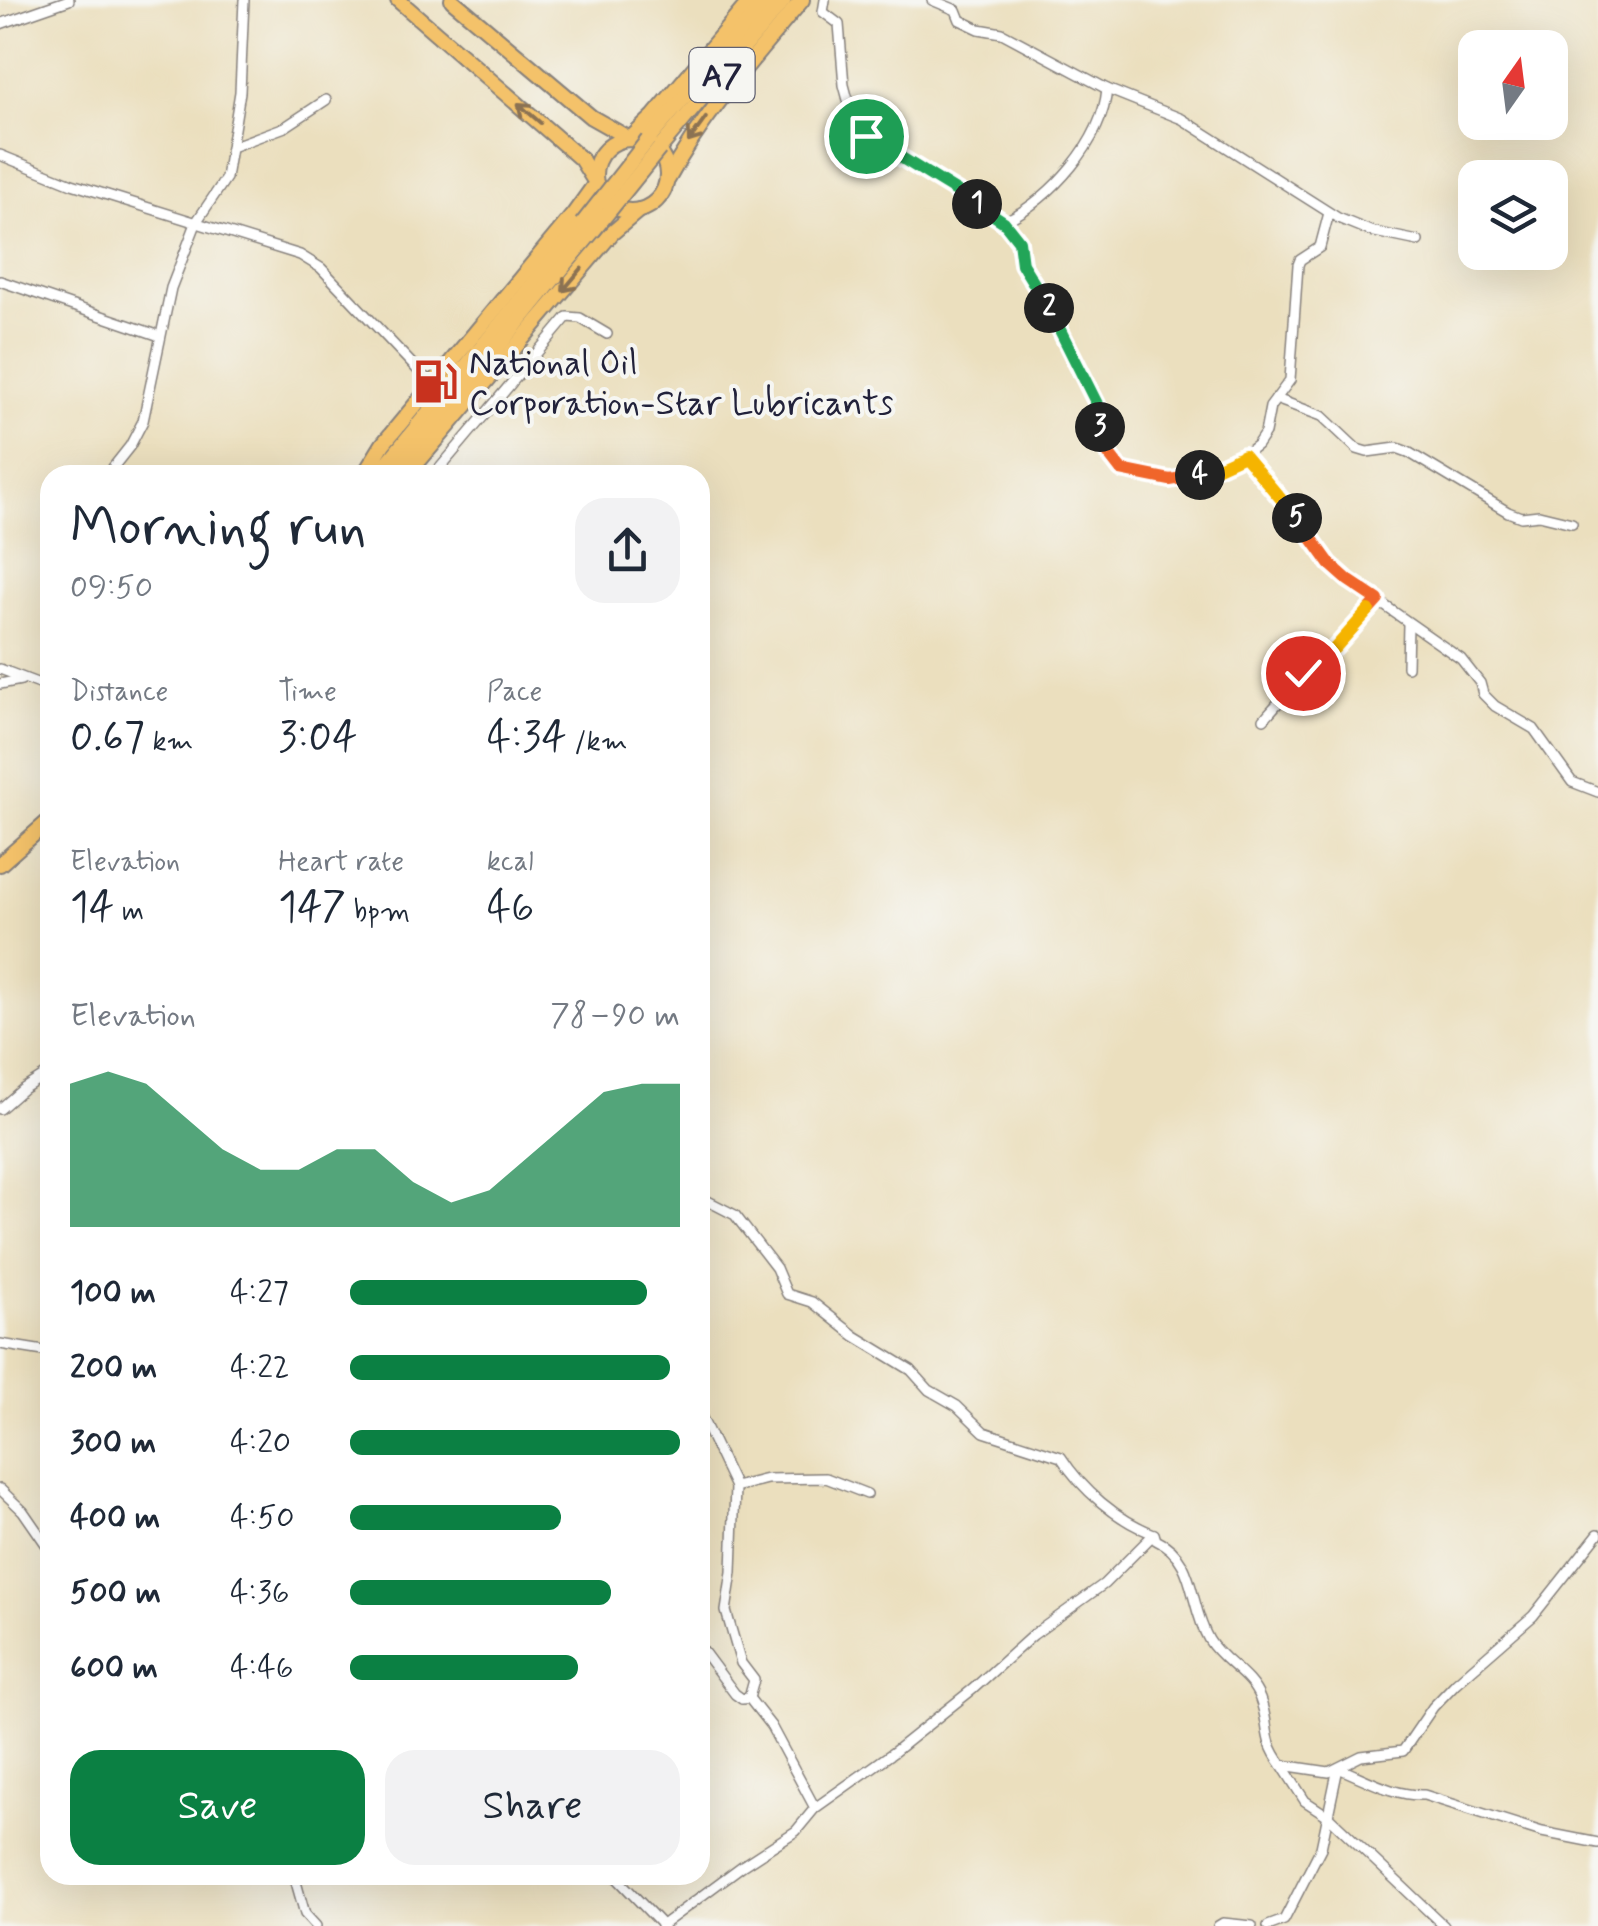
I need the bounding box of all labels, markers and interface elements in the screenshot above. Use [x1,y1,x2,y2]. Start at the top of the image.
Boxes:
north arrow [1458,30,1568,140]
map controls [1458,30,1568,270]
road number: A7 [690,48,754,102]
pin [824,94,909,179]
one-way arrow [516,103,542,125]
icon: arrive [839,109,894,164]
one-way arrow [686,116,707,143]
button: layers [1458,160,1568,270]
pin: 1 [952,179,1002,229]
text: 1 [971,185,983,222]
one-way arrow [561,267,583,293]
pin: 2 [1024,283,1074,333]
text: 2 [1042,289,1056,326]
place label: National Oil Corporation-Star Lubricants [469,341,893,427]
fuel station icon: National Oil Corporation-Star Lubricants [412,358,460,406]
pin: 3 [1075,402,1125,452]
text: 3 [1094,408,1106,445]
pin: 4 [1175,450,1225,500]
text: 4 [1192,456,1208,493]
text: Morning run [70,493,367,565]
pin: 5 [1272,493,1322,543]
button: share [575,498,680,603]
text: 5 [1289,499,1305,536]
text: 09:50 [70,567,153,609]
pin [1261,631,1346,716]
icon: check [1276,646,1331,701]
text: Distance [70,674,168,711]
text: Time [278,674,337,711]
text: Pace [487,674,542,711]
text: 0.67 [70,711,145,766]
text: 3:04 [278,711,358,766]
text: 4:34 [487,711,567,766]
text: km [145,724,193,761]
text: /km [567,724,627,761]
text: Elevation [70,844,180,881]
text: Heart rate [278,844,404,881]
text: kcal [487,844,534,881]
text: 14 [70,881,114,936]
text: 147 [278,881,346,936]
text: 46 [487,881,534,936]
text: m [114,894,144,931]
text: bpm [346,894,410,931]
text: Elevation [70,995,196,1037]
text: 78–90 m [550,995,680,1037]
text: 100 m [70,1272,156,1314]
text: 4:27 [230,1272,289,1314]
text: 200 m [70,1347,157,1389]
text: 4:22 [230,1347,290,1389]
text: 300 m [70,1422,156,1464]
text: 4:20 [230,1422,291,1464]
text: 400 m [70,1497,160,1539]
text: 4:50 [230,1497,295,1539]
text: 500 m [70,1572,161,1614]
text: 4:36 [230,1572,289,1614]
text: 600 m [70,1647,158,1689]
text: 4:46 [230,1647,294,1689]
button: Save [70,1750,365,1865]
button: Share [385,1750,680,1865]

